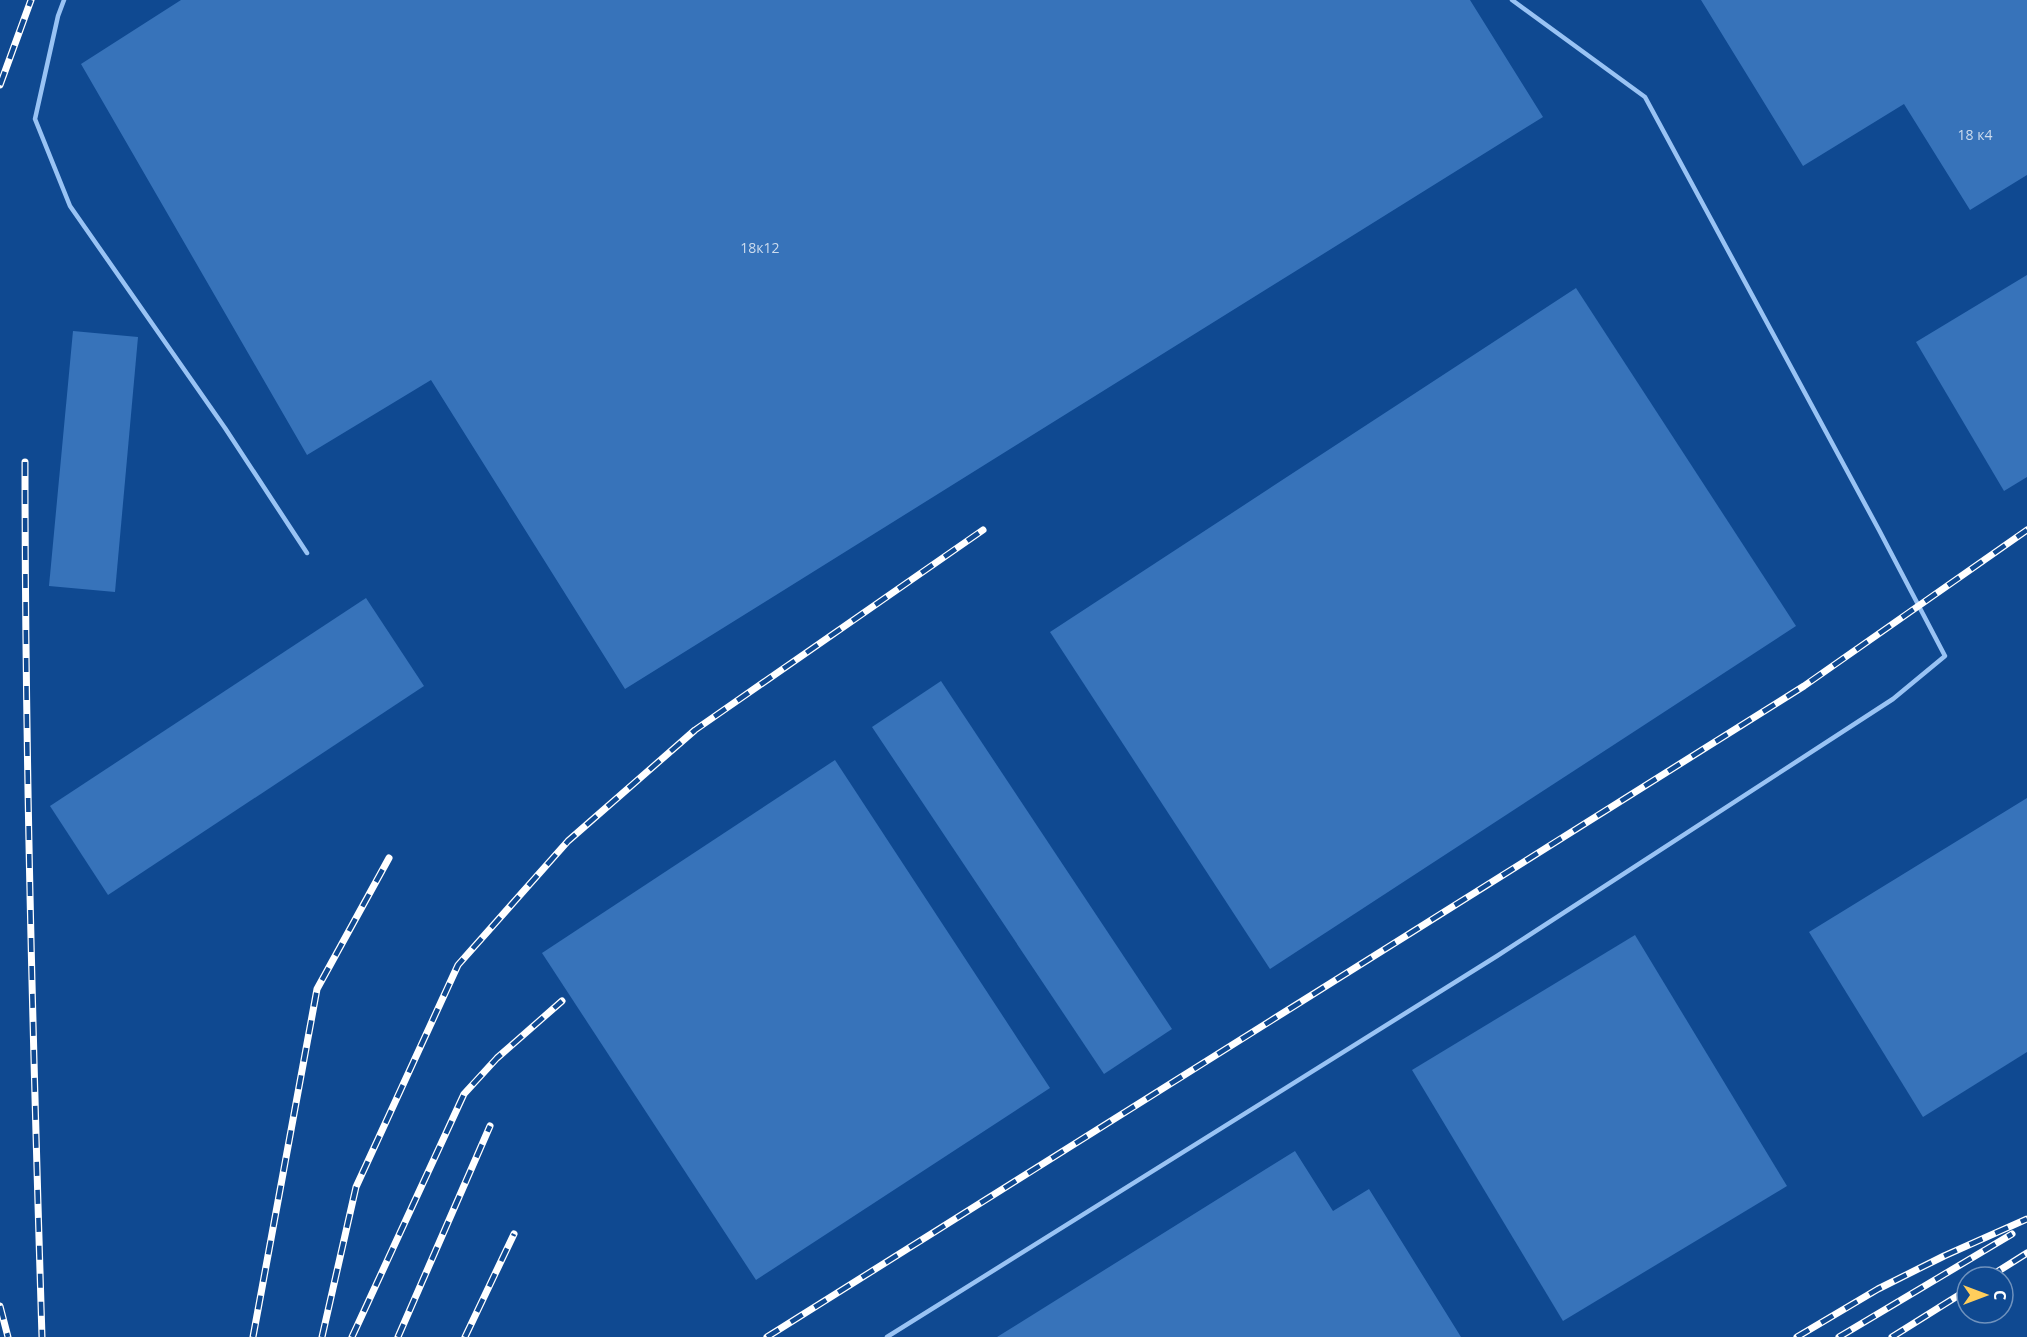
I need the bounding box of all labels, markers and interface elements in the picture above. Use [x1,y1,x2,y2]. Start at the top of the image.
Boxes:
house number: 18 к4 [1958,125,1992,144]
house number: 18к12 [740,238,780,257]
north arrow [1955,1265,2015,1325]
text: С [1989,1290,2011,1300]

